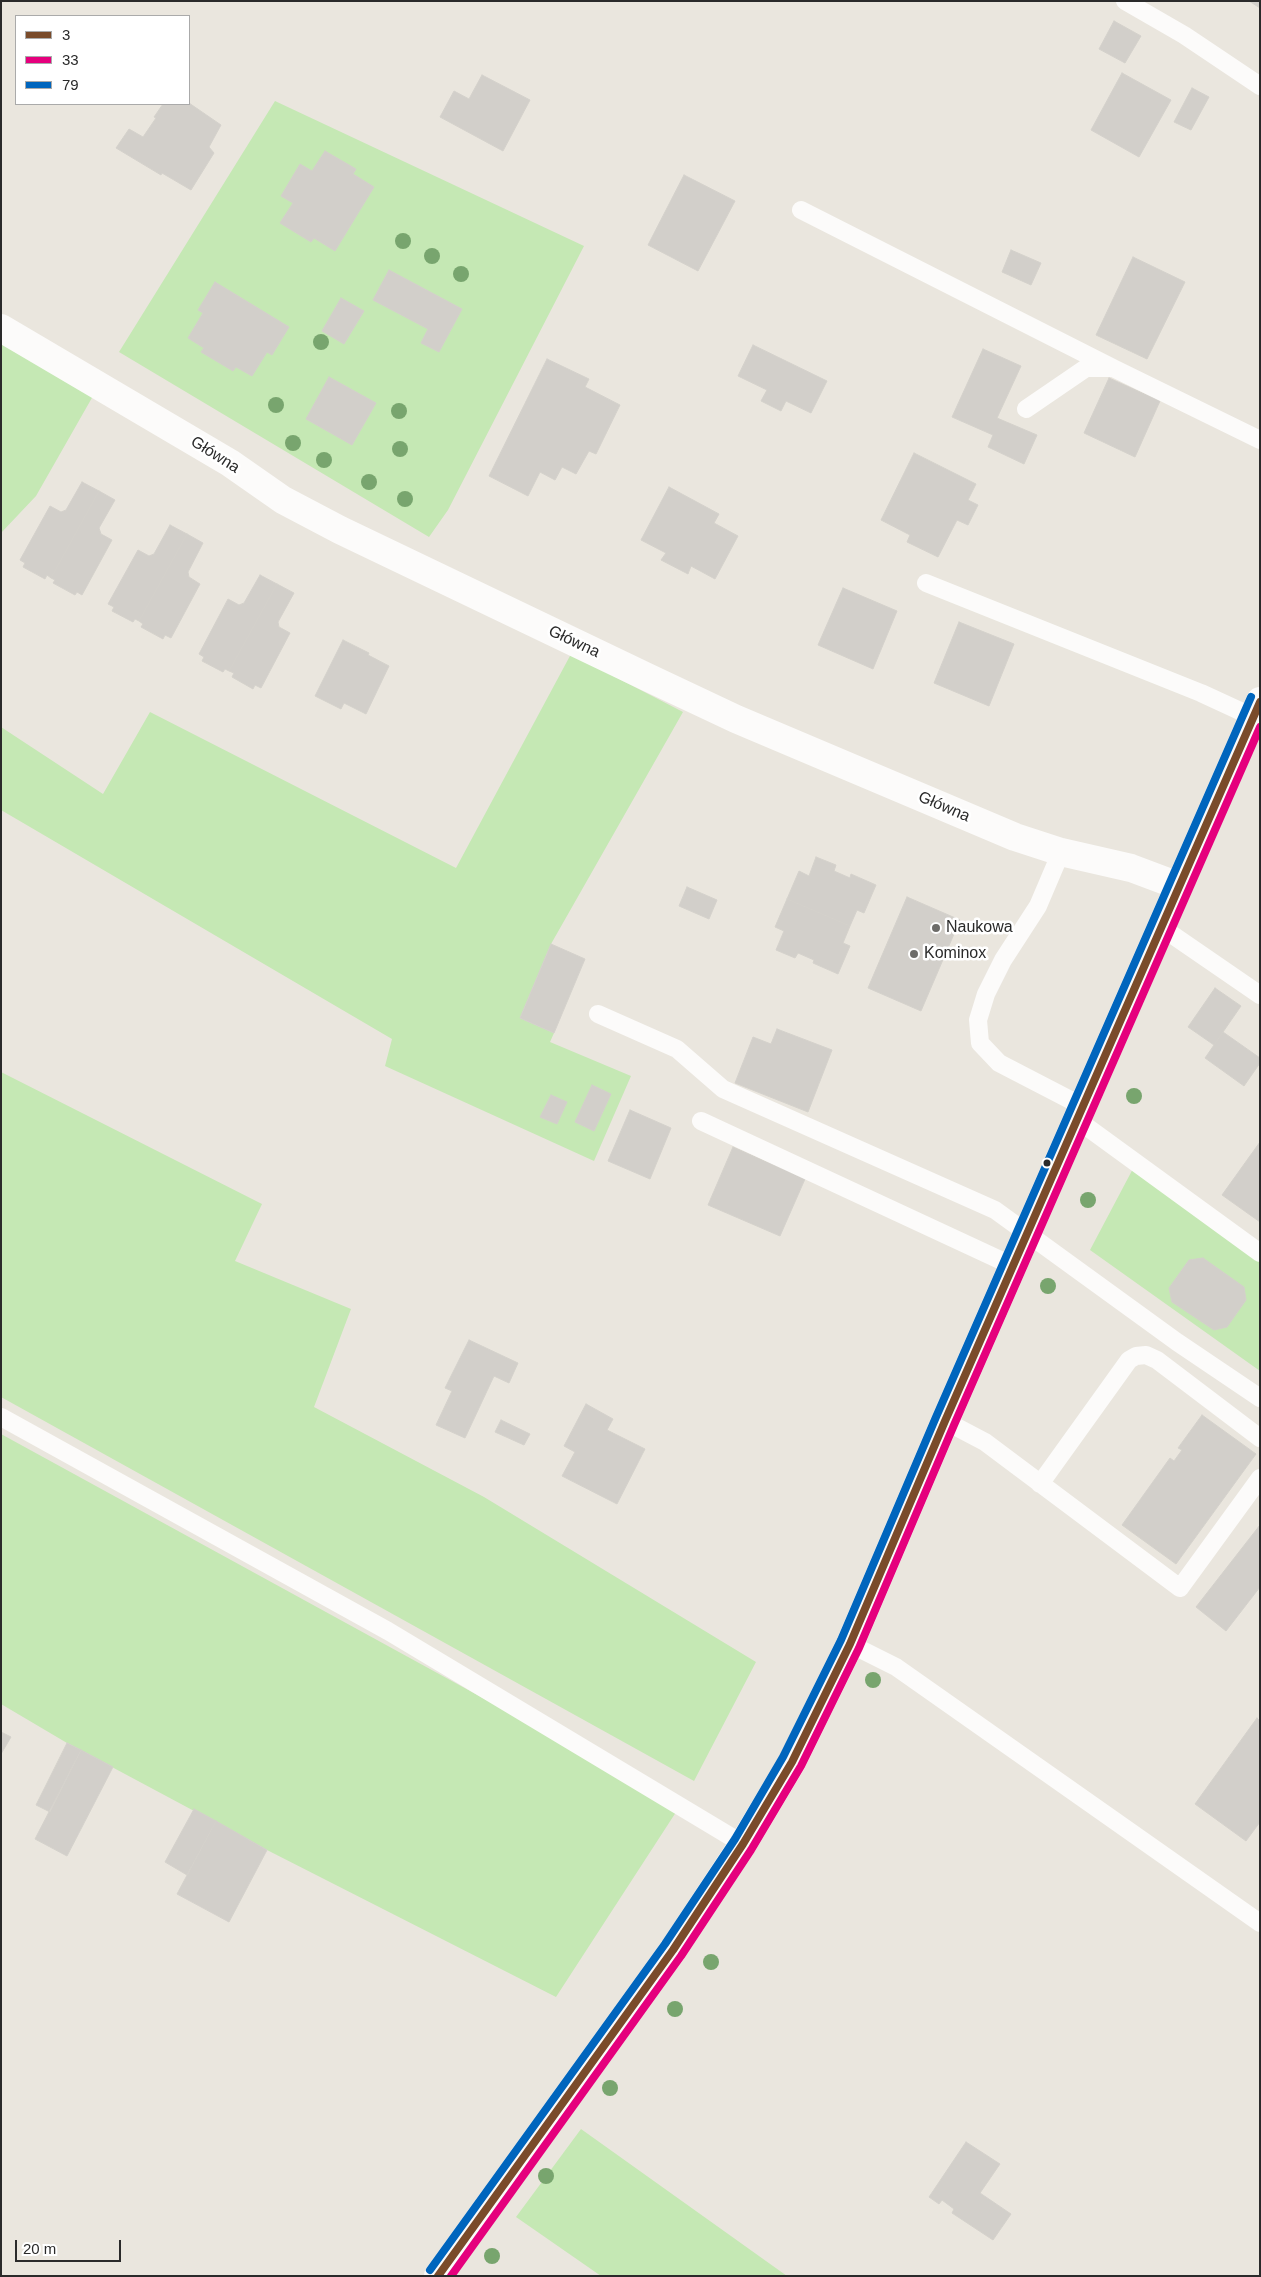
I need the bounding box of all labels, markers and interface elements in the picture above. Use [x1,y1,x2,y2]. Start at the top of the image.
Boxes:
legend [15,15,190,105]
text: 3 [62,26,70,43]
text: 33 [62,51,79,68]
text: 79 [62,76,79,93]
street label: Główna [187,432,243,478]
street label: Główna [545,622,603,662]
street label: Główna [915,788,973,826]
place label: Naukowa [946,918,1013,938]
marker: Naukowa [930,922,942,934]
place label: Kominox [924,944,986,964]
marker: Kominox [908,948,920,960]
unlabelled marker [1042,1158,1052,1168]
scale bar [18,2230,124,2262]
text: 20 m [23,2240,56,2257]

